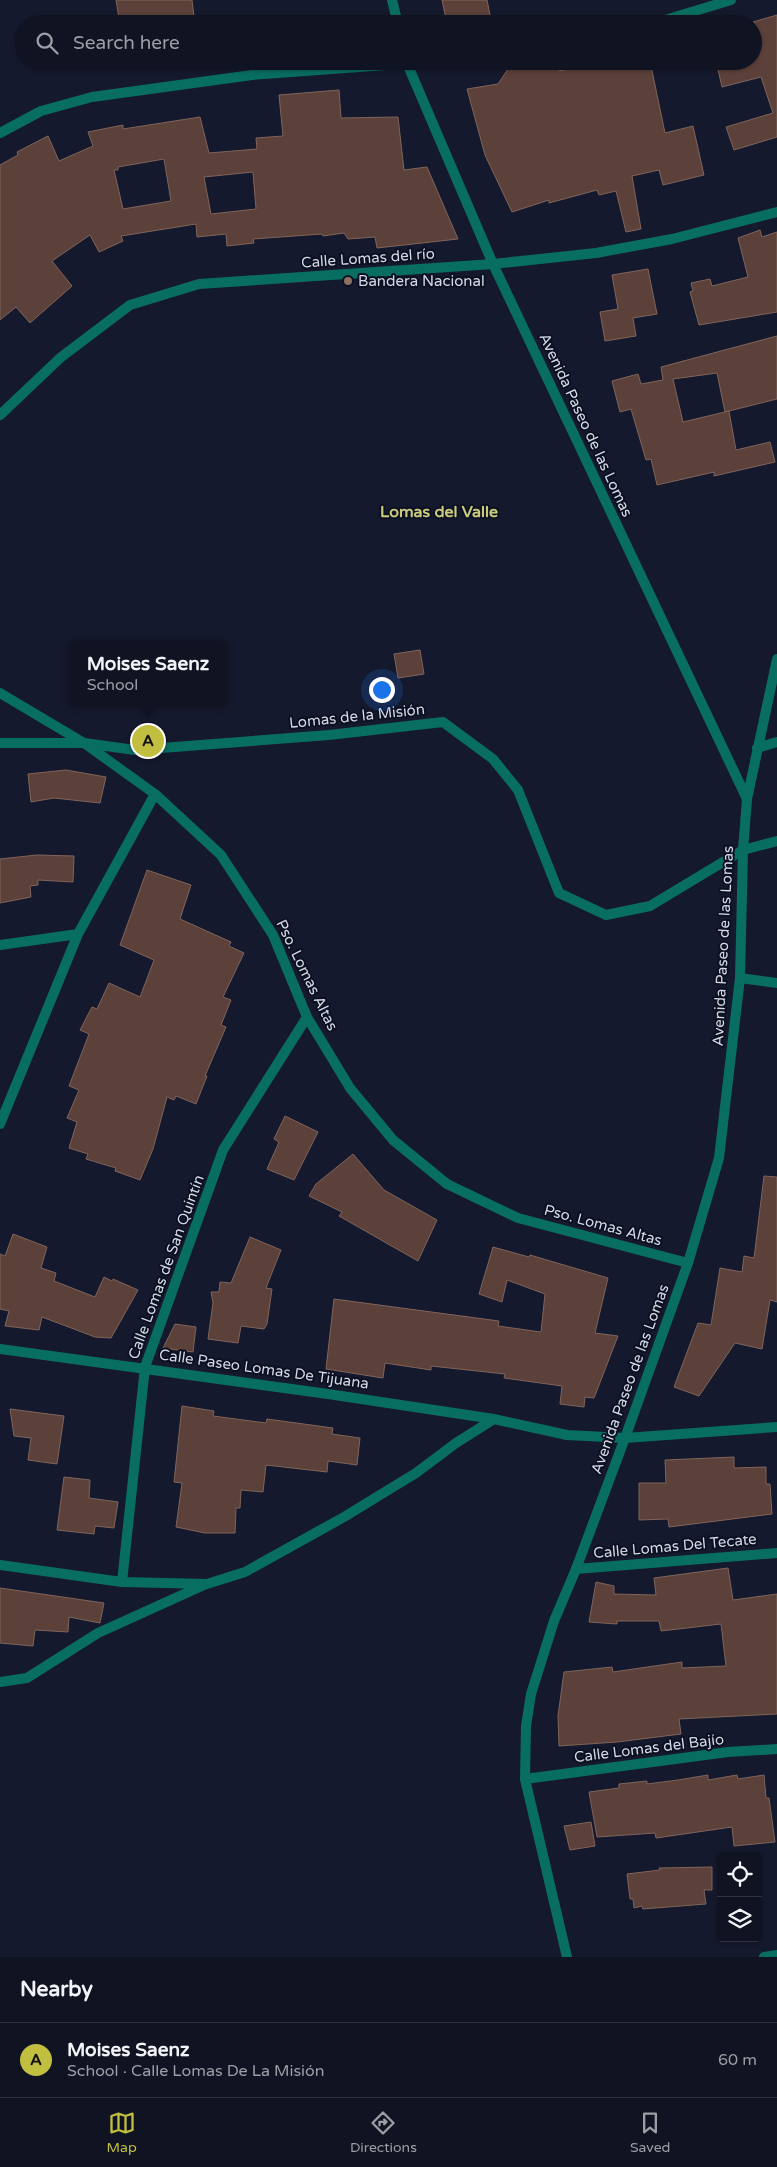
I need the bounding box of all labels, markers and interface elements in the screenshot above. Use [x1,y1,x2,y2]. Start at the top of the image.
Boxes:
search box [15,15,762,70]
icon: search [33,29,61,57]
text: Search here [73,32,180,54]
street label: Calle Lomas del río [301,244,435,272]
place label: Bandera Nacional [358,272,485,290]
marker: Bandera Nacional [342,275,354,287]
street label: Avenida Paseo de las Lomas [535,330,637,520]
district label: Lomas del Valle [380,502,498,522]
popup [69,641,227,706]
text: Moises Saenz [87,653,209,675]
text: School [87,675,138,695]
your location [369,677,395,703]
street label: Lomas de la Misión [288,700,426,732]
pin: A [132,722,164,760]
street label: Avenida Paseo de las Lomas [709,845,737,1047]
street label: Pso. Lomas Altas [272,917,342,1033]
street label: Calle Lomas de San Quintín [124,1172,208,1362]
street label: Pso. Lomas Altas [542,1201,664,1249]
street label: Avenida Paseo de las Lomas [587,1282,673,1476]
street label: Calle Paseo Lomas De Tijuana [158,1345,370,1393]
street label: Calle Lomas Del Tecate [593,1530,757,1562]
street label: Calle Lomas del Bajío [573,1730,725,1766]
map controls [717,1852,762,1942]
button: locate [717,1852,762,1897]
button: layers [717,1897,762,1942]
text: Nearby [20,1977,93,2002]
text: Moises Saenz [67,2039,189,2061]
text: A [30,2050,42,2070]
text: 60 m [718,2050,757,2070]
text: School · Calle Lomas De La Misión [67,2061,325,2081]
tab: Map [107,2109,137,2156]
tab: Directions [350,2109,417,2156]
tab: Saved [630,2109,670,2156]

